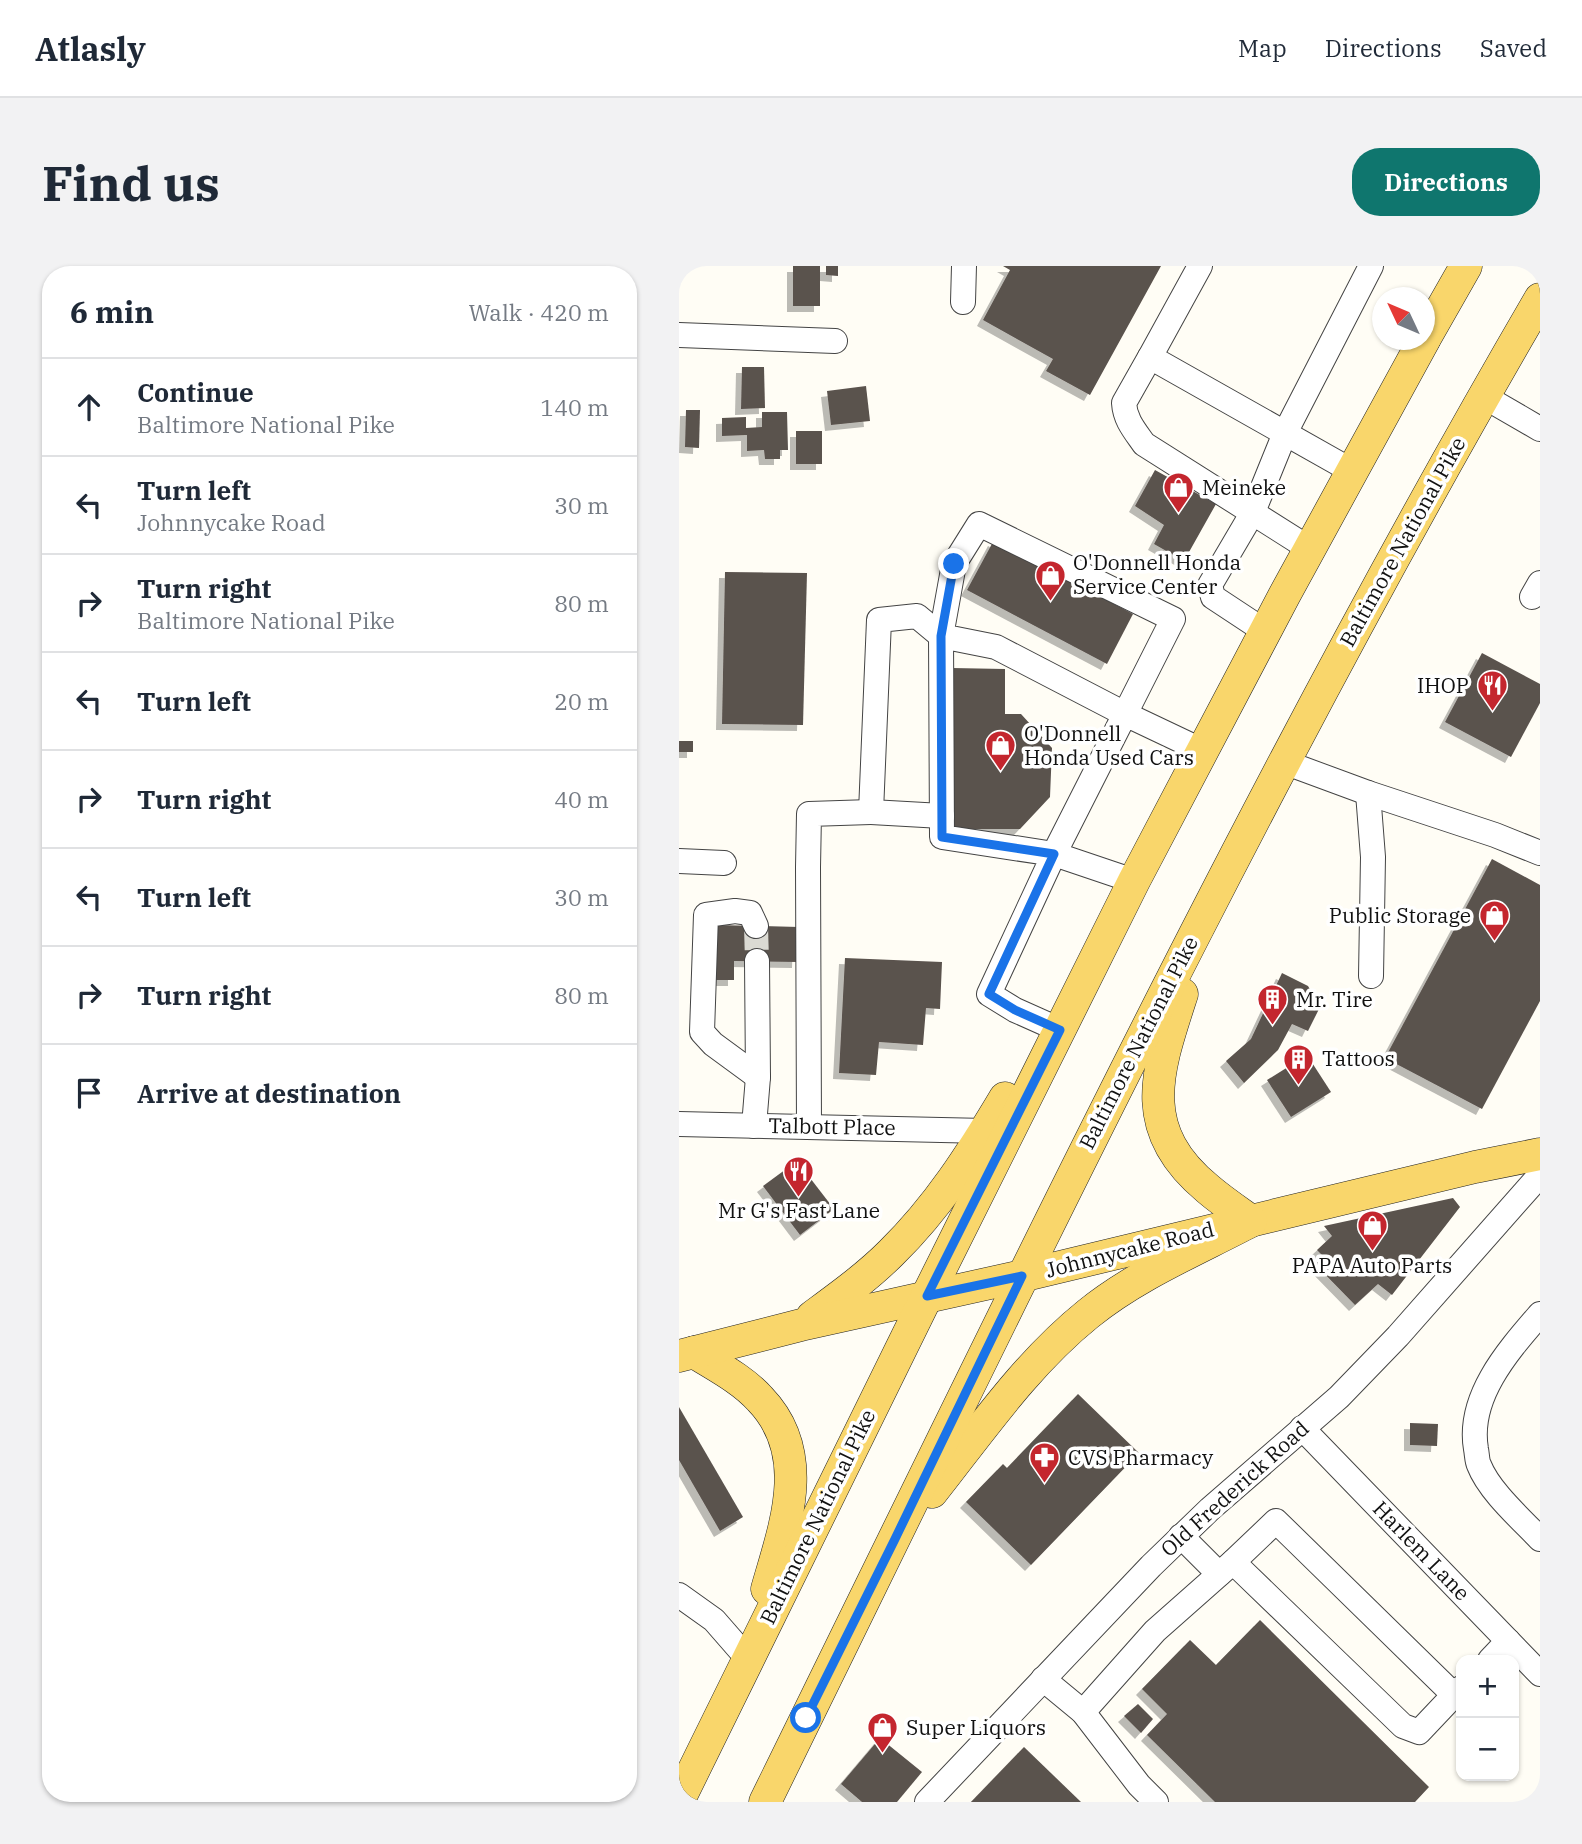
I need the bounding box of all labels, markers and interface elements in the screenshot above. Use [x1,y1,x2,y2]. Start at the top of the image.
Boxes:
text: Atlasly [35,27,146,70]
text: Map [1238,32,1287,64]
text: Directions [1325,32,1442,64]
text: Saved [1480,32,1547,64]
button: Directions [1352,148,1540,216]
text: Find us [42,151,220,214]
north arrow [1372,287,1435,350]
text: 6 min [70,292,154,331]
text: Walk · 420 m [468,297,609,327]
text: Continue [137,375,254,409]
icon: ahead [70,388,108,426]
text: 140 m [540,392,609,422]
text: Baltimore National Pike [137,409,395,439]
street label: Baltimore National Pike [1333,432,1471,651]
shop icon: Meineke [1162,471,1196,515]
text: Turn left [137,473,251,507]
place label: Meineke [1202,473,1286,501]
icon: left [70,486,108,524]
text: 30 m [554,490,609,520]
text: Johnnycake Road [137,507,326,537]
route end [938,548,969,579]
place label: O'Donnell Honda Service Center [1073,548,1241,600]
shop icon: O'Donnell Honda Service Center [1033,558,1067,602]
text: Turn right [137,571,271,605]
icon: right [70,584,108,622]
text: 80 m [554,588,609,618]
text: Baltimore National Pike [137,605,395,635]
restaurant icon: IHOP [1475,669,1509,713]
place label: IHOP [1417,671,1469,699]
icon: left [70,682,108,720]
text: Turn left [137,684,251,718]
text: 20 m [554,686,609,716]
place label: O'Donnell Honda Used Cars [1024,719,1194,771]
shop icon: O'Donnell Honda Used Cars [984,729,1018,773]
icon: right [70,780,108,818]
text: Turn right [137,782,271,816]
text: 40 m [554,784,609,814]
icon: left [70,878,108,916]
text: Turn left [137,880,251,914]
text: 30 m [554,882,609,912]
shop icon: Public Storage [1477,899,1511,943]
place label: Public Storage [1329,901,1471,929]
street label: Baltimore National Pike [1072,931,1204,1154]
icon: right [70,976,108,1014]
text: Turn right [137,978,271,1012]
text: 80 m [554,980,609,1010]
building icon: Mr. Tire [1256,983,1290,1027]
place label: Mr. Tire [1296,985,1373,1013]
building icon: Tattoos [1282,1042,1316,1086]
place label: Tattoos [1322,1044,1395,1072]
icon: arrive [70,1074,108,1112]
text: Arrive at destination [137,1076,401,1110]
street label: Talbott Place [768,1111,896,1141]
restaurant icon: Mr G's Fast Lane [782,1154,816,1198]
place label: Mr G's Fast Lane [718,1196,880,1224]
shop icon: PAPA Auto Parts [1355,1209,1389,1253]
street label: Johnnycake Road [1043,1215,1217,1283]
place label: PAPA Auto Parts [1292,1251,1452,1279]
street label: Baltimore National Pike [753,1405,881,1629]
street label: Old Frederick Road [1154,1414,1315,1562]
pharmacy icon: CVS Pharmacy [1028,1441,1062,1485]
place label: CVS Pharmacy [1068,1443,1214,1471]
street label: Harlem Lane [1367,1494,1476,1606]
map controls [1456,1655,1519,1781]
button: + [1456,1655,1519,1718]
route start [790,1702,821,1733]
shop icon: Super Liquors [866,1711,900,1755]
place label: Super Liquors [906,1713,1046,1741]
button: − [1456,1718,1519,1781]

